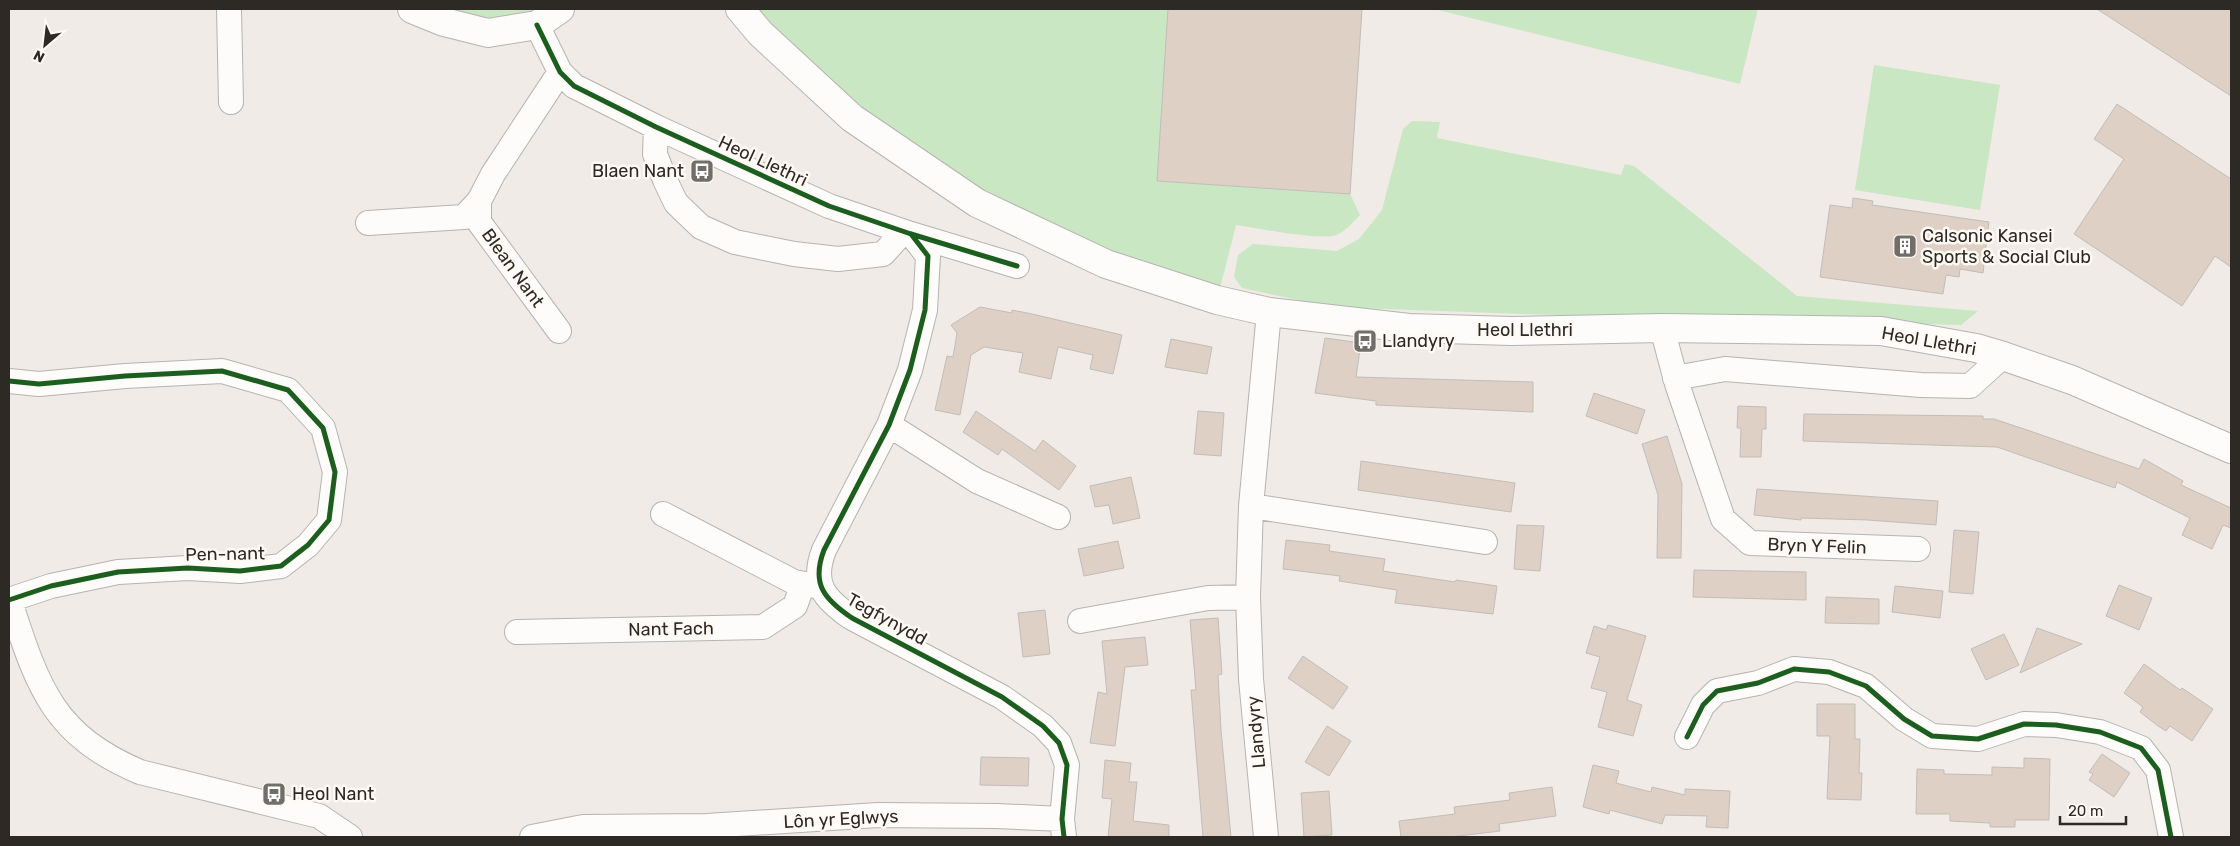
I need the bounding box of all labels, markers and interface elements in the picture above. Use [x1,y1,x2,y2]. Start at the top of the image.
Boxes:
north arrow [20,20,70,70]
text: N [31,46,48,66]
street label: Heol Llethri [715,131,811,191]
bus stop icon: Blaen Nant [689,158,715,184]
place label: Blaen Nant [592,160,684,182]
street label: Blean Nant [477,224,549,312]
place label: Calsonic Kansei Sports & Social Club [1922,225,2091,268]
building icon: Calsonic Kansei Sports & Social Club [1892,233,1918,259]
street label: Heol Llethri [1477,319,1573,341]
street label: Heol Llethri [1880,322,1978,360]
bus stop icon: Llandyry [1352,328,1378,354]
place label: Llandyry [1382,330,1455,352]
street label: Bryn Y Felin [1767,533,1867,559]
street label: Pen-nant [185,542,265,566]
street label: Tegfynydd [843,588,931,650]
street label: Nant Fach [628,617,714,641]
street label: Llandyry [1242,695,1270,769]
bus stop icon: Heol Nant [261,781,287,807]
place label: Heol Nant [292,783,374,805]
scale bar [2060,794,2126,826]
text: 20 m [2068,802,2103,820]
street label: Lôn yr Eglwys [783,805,899,833]

